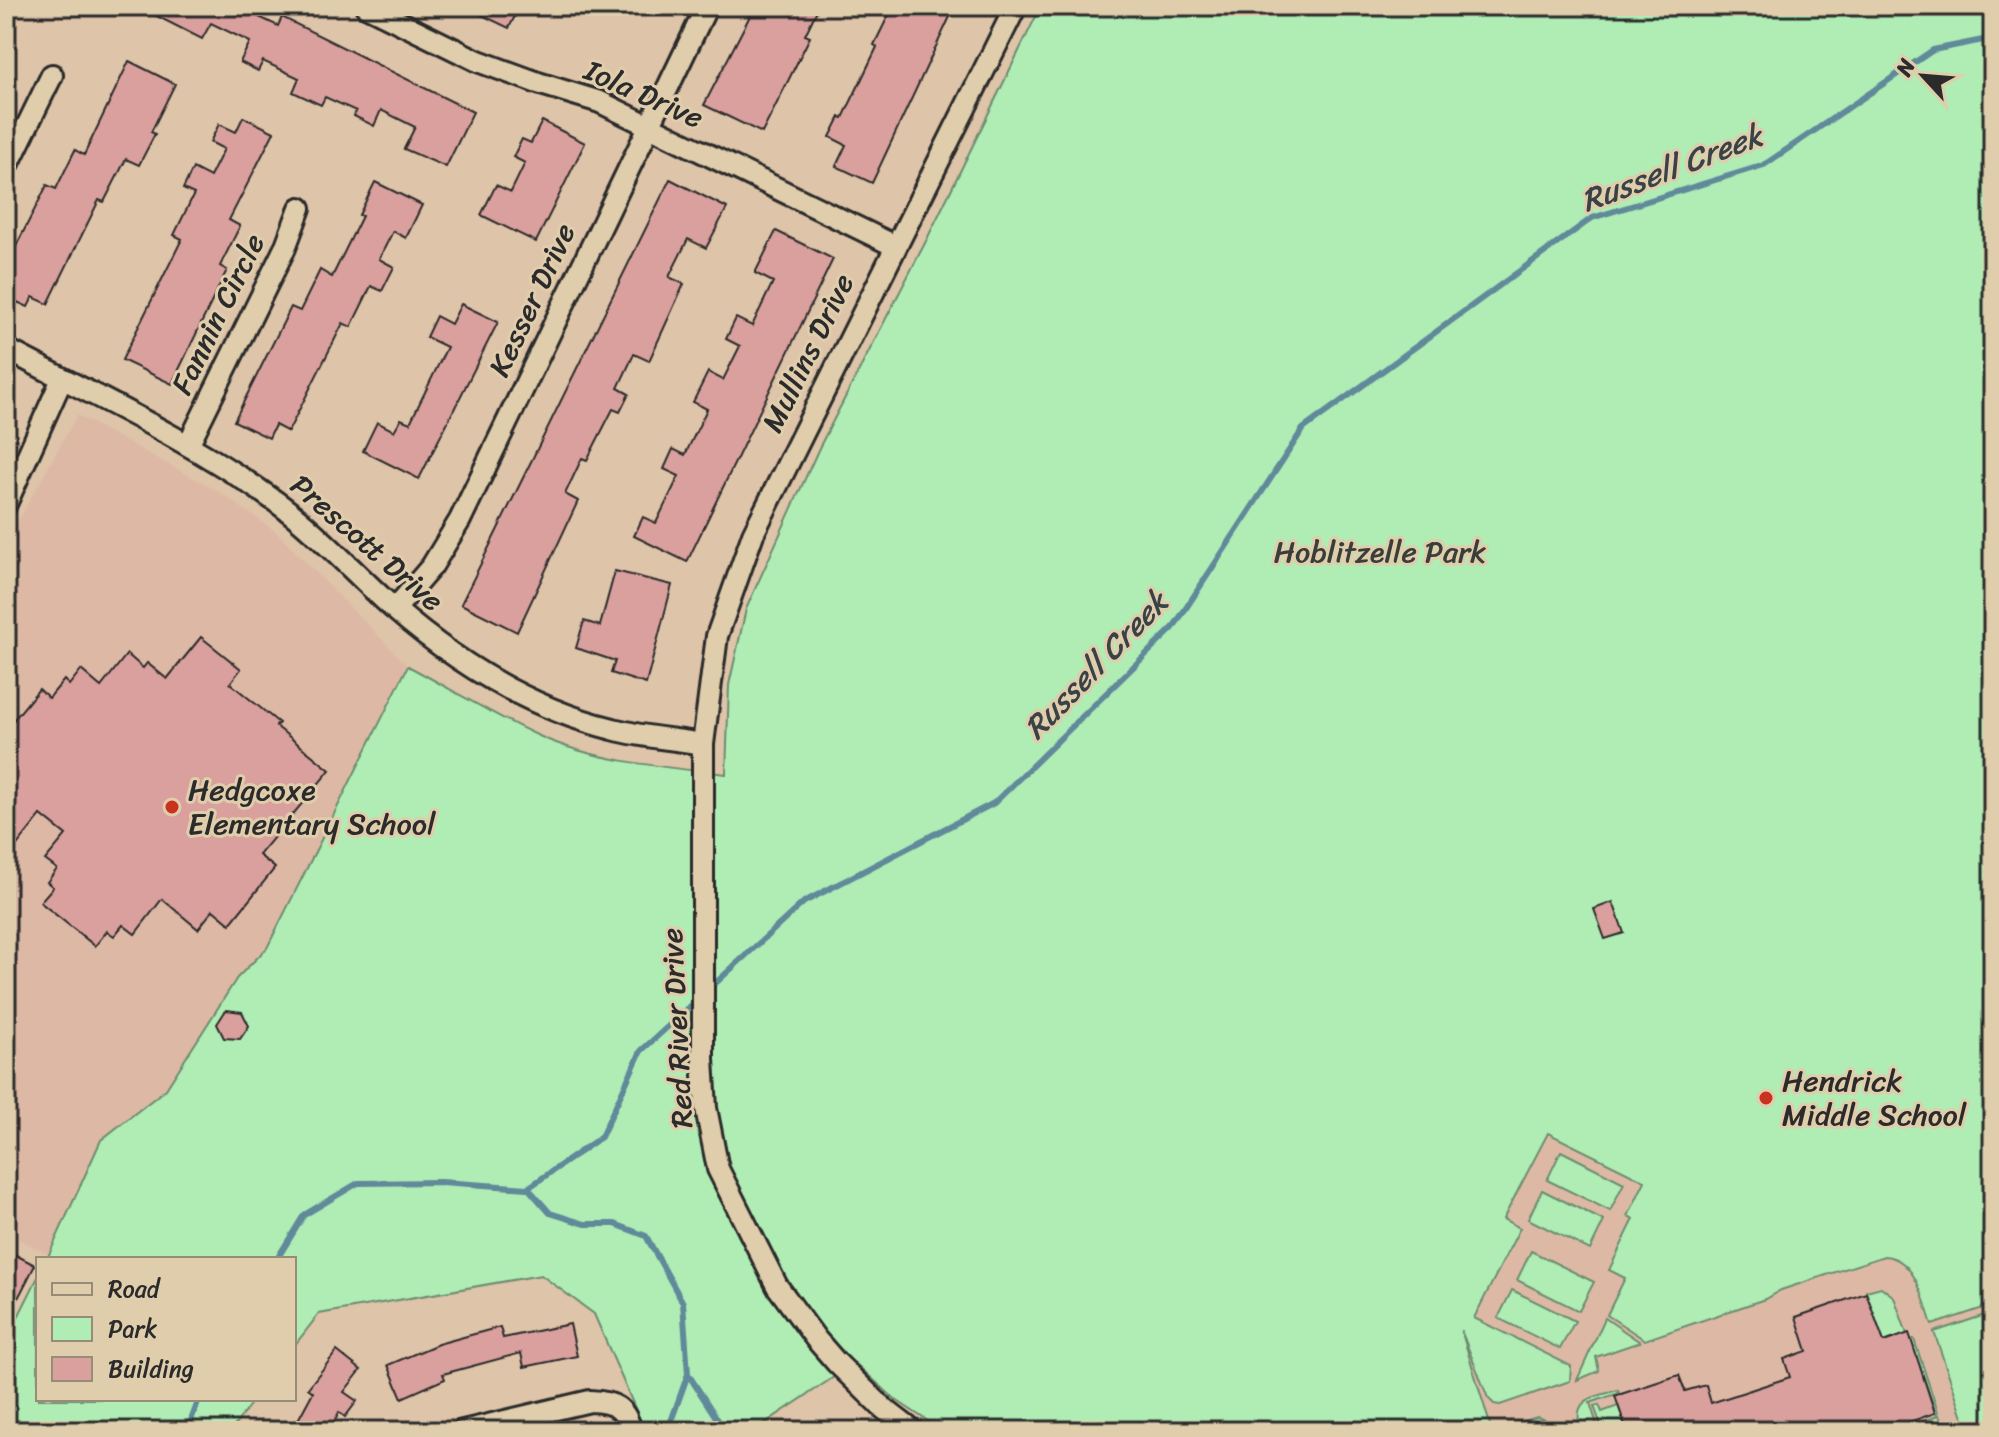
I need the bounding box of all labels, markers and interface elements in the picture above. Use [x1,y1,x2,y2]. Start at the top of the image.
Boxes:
north arrow [1883,36,1963,116]
street label: Iola Drive [574,43,713,144]
text: N [1884,51,1927,84]
water label: Russell Creek [1573,106,1773,229]
street label: Kesser Drive [473,214,591,386]
street label: Fannin Circle [156,224,280,404]
street label: Mullins Drive [746,264,870,442]
street label: Prescott Drive [277,460,457,626]
park label: Hoblitzelle Park [1274,525,1486,579]
water label: Russell Creek [1009,575,1184,753]
place label: Hedgcoxe Elementary School [188,763,436,851]
marker: Hedgcoxe Elementary School [163,798,181,816]
street label: Red River Drive [645,927,709,1129]
place label: Hendrick Middle School [1782,1054,1967,1142]
marker: Hendrick Middle School [1757,1089,1775,1107]
legend [36,1257,296,1401]
text: Road [108,1268,162,1310]
text: Park [108,1308,157,1350]
text: Building [108,1348,194,1390]

